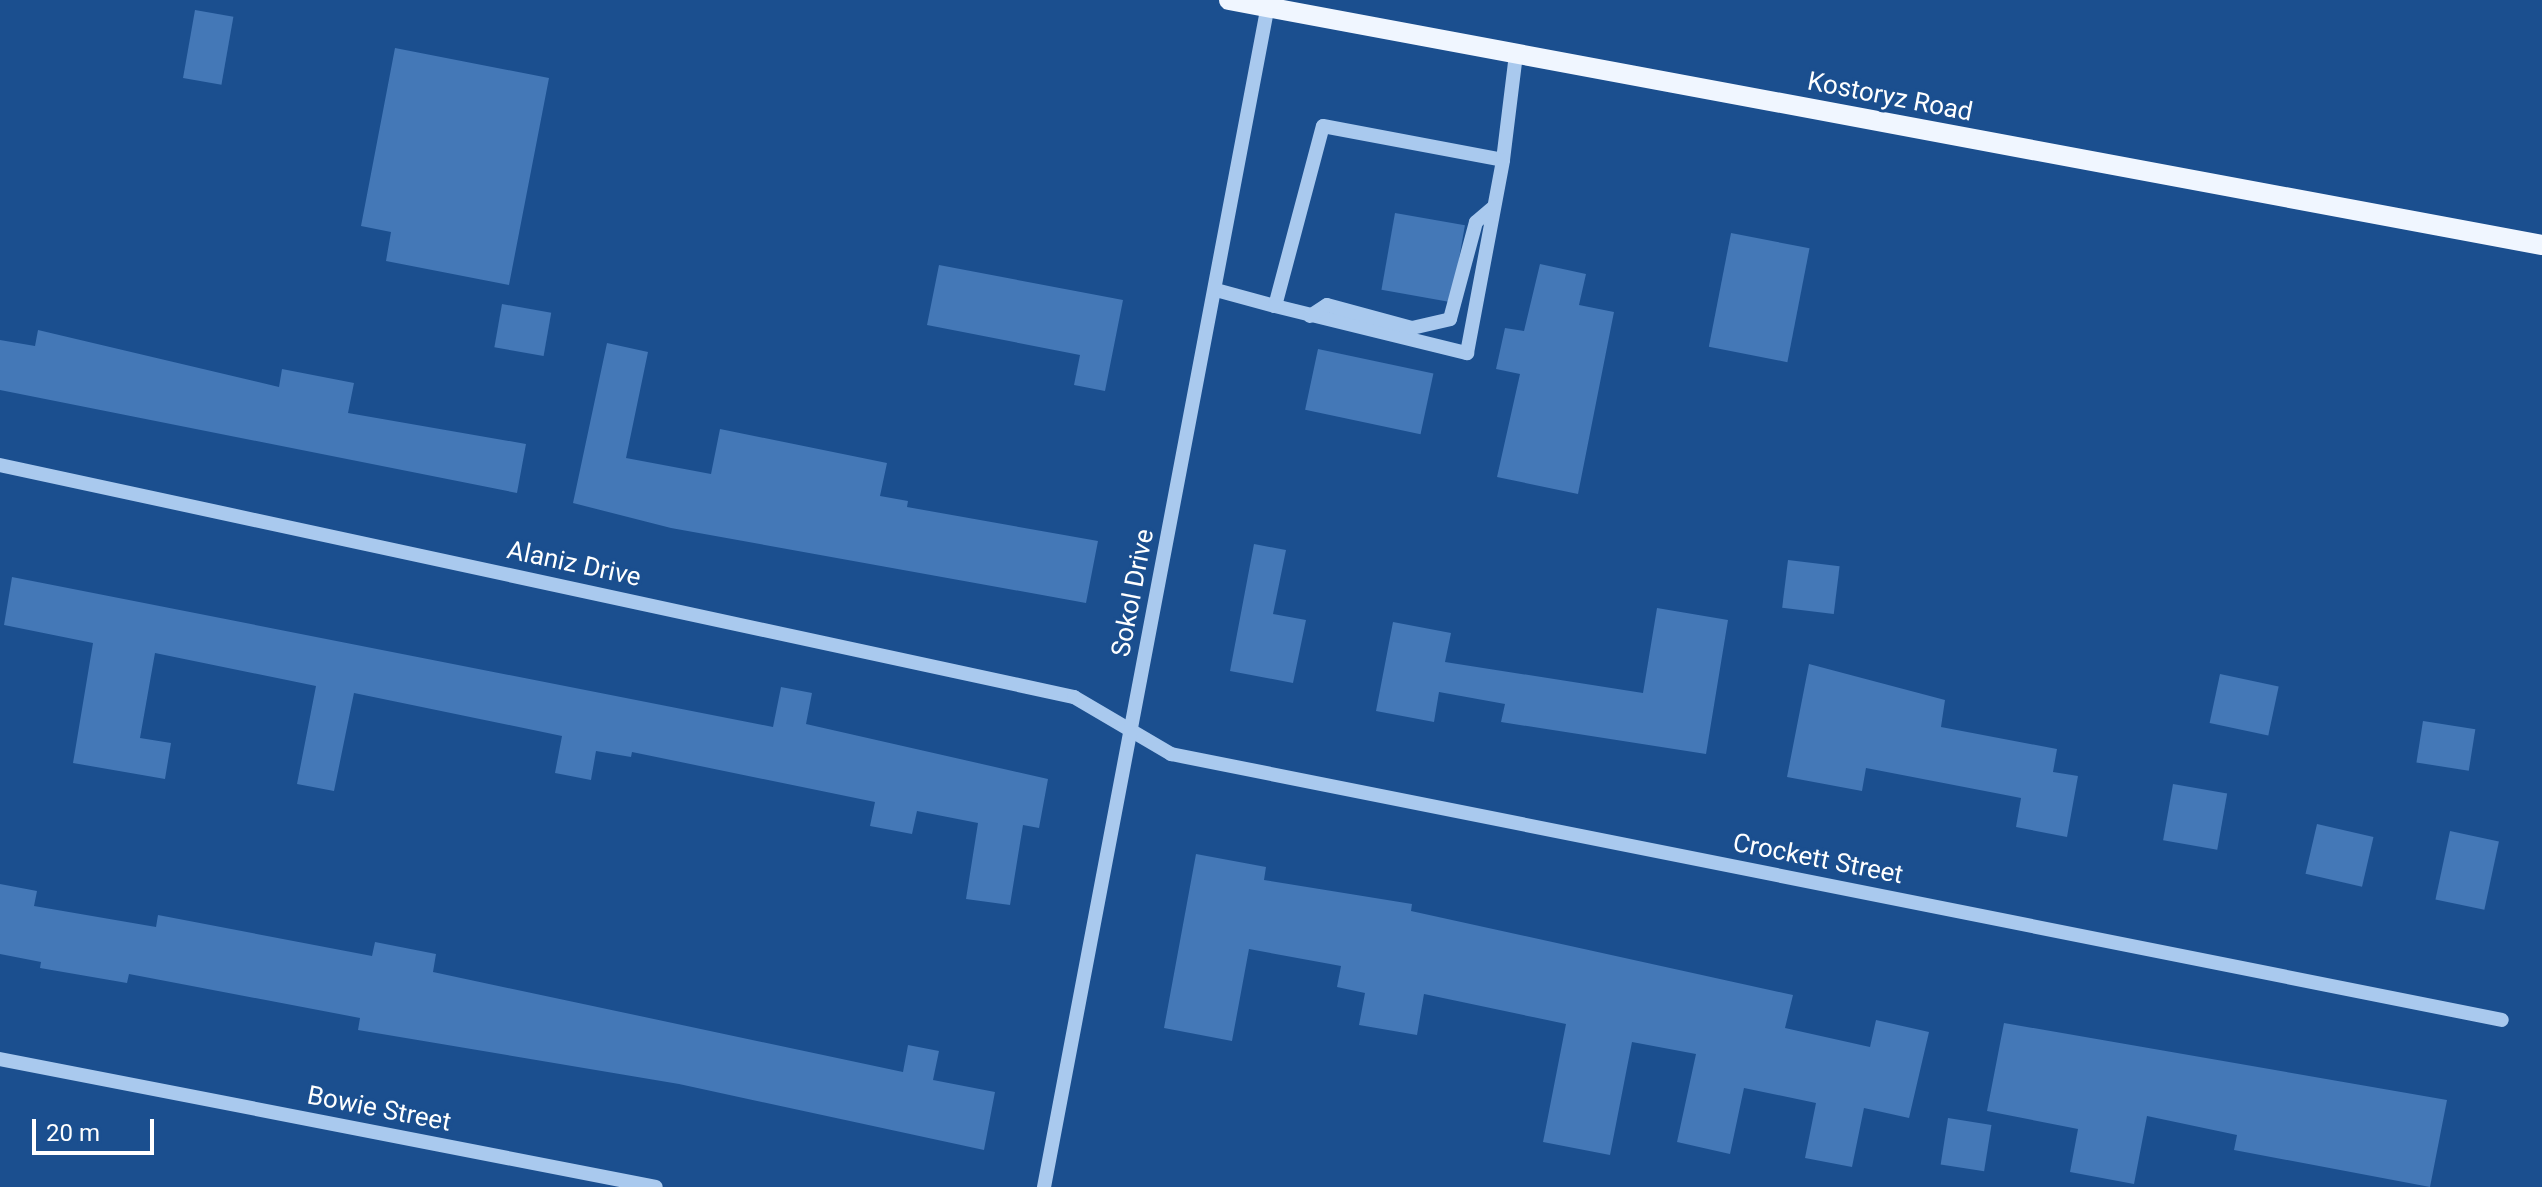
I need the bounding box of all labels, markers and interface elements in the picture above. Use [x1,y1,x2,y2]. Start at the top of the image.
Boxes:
street label: Kostoryz Road [1805,66,1975,128]
street label: Sokol Drive [1105,526,1161,660]
street label: Alaniz Drive [504,535,644,593]
street label: Crockett Street [1730,827,1906,891]
street label: Bowie Street [305,1080,453,1138]
scale bar [36,1103,158,1153]
text: 20 m [46,1119,100,1147]

